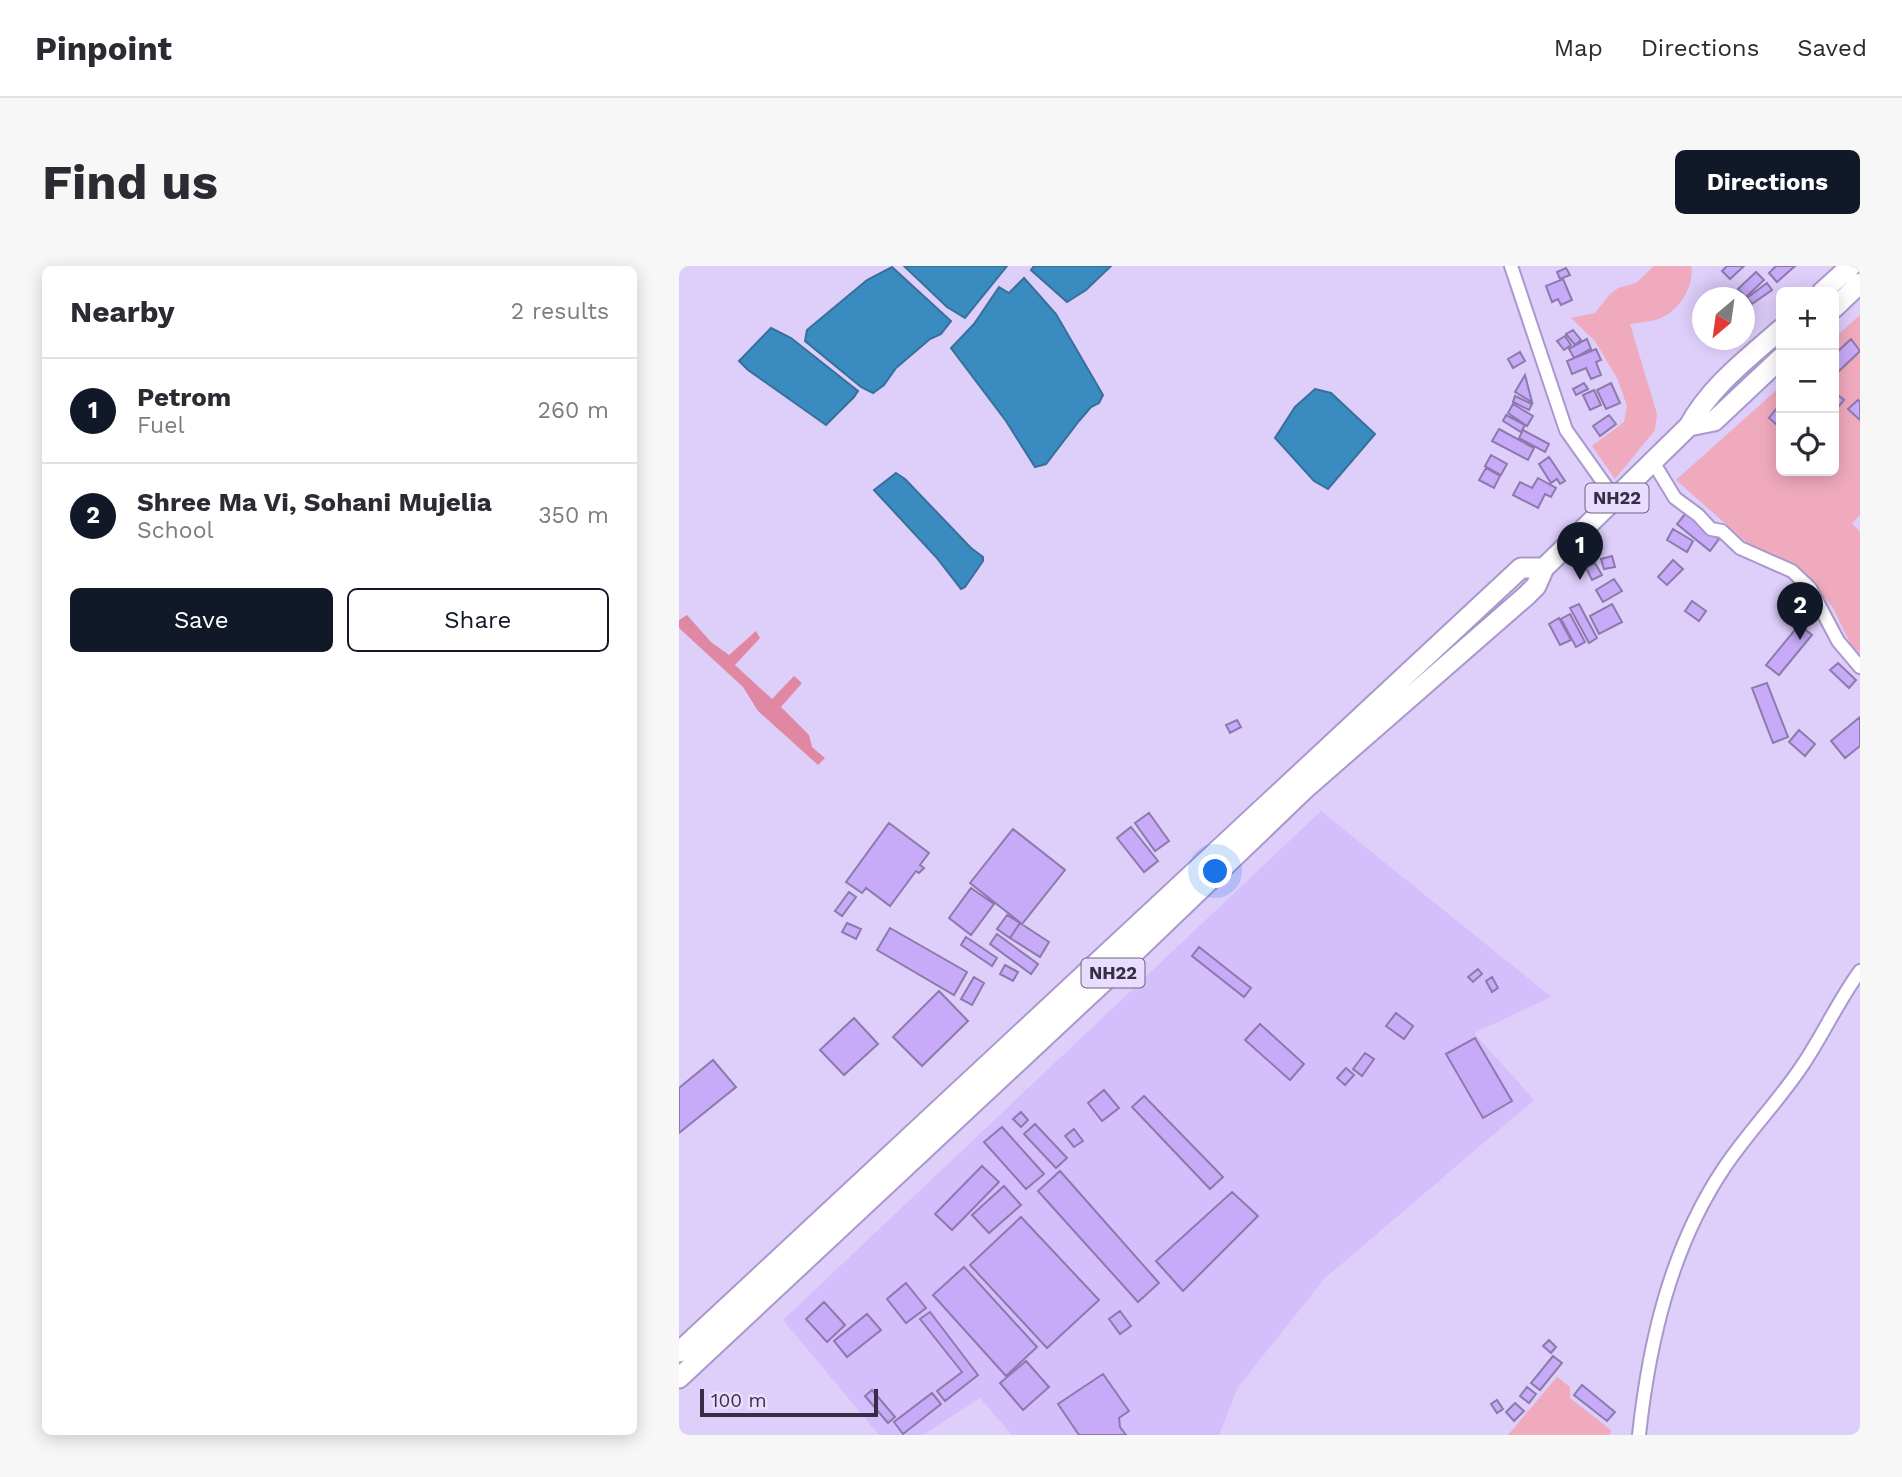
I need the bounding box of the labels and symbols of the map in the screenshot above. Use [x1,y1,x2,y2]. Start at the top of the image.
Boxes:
north arrow [1692,287,1755,350]
road number: NH22 [1585,484,1649,512]
pin: 1 [1557,522,1603,580]
pin: 2 [1777,582,1823,640]
your location [1198,854,1232,888]
road number: NH22 [1081,958,1145,988]
scale bar [700,1386,879,1418]

